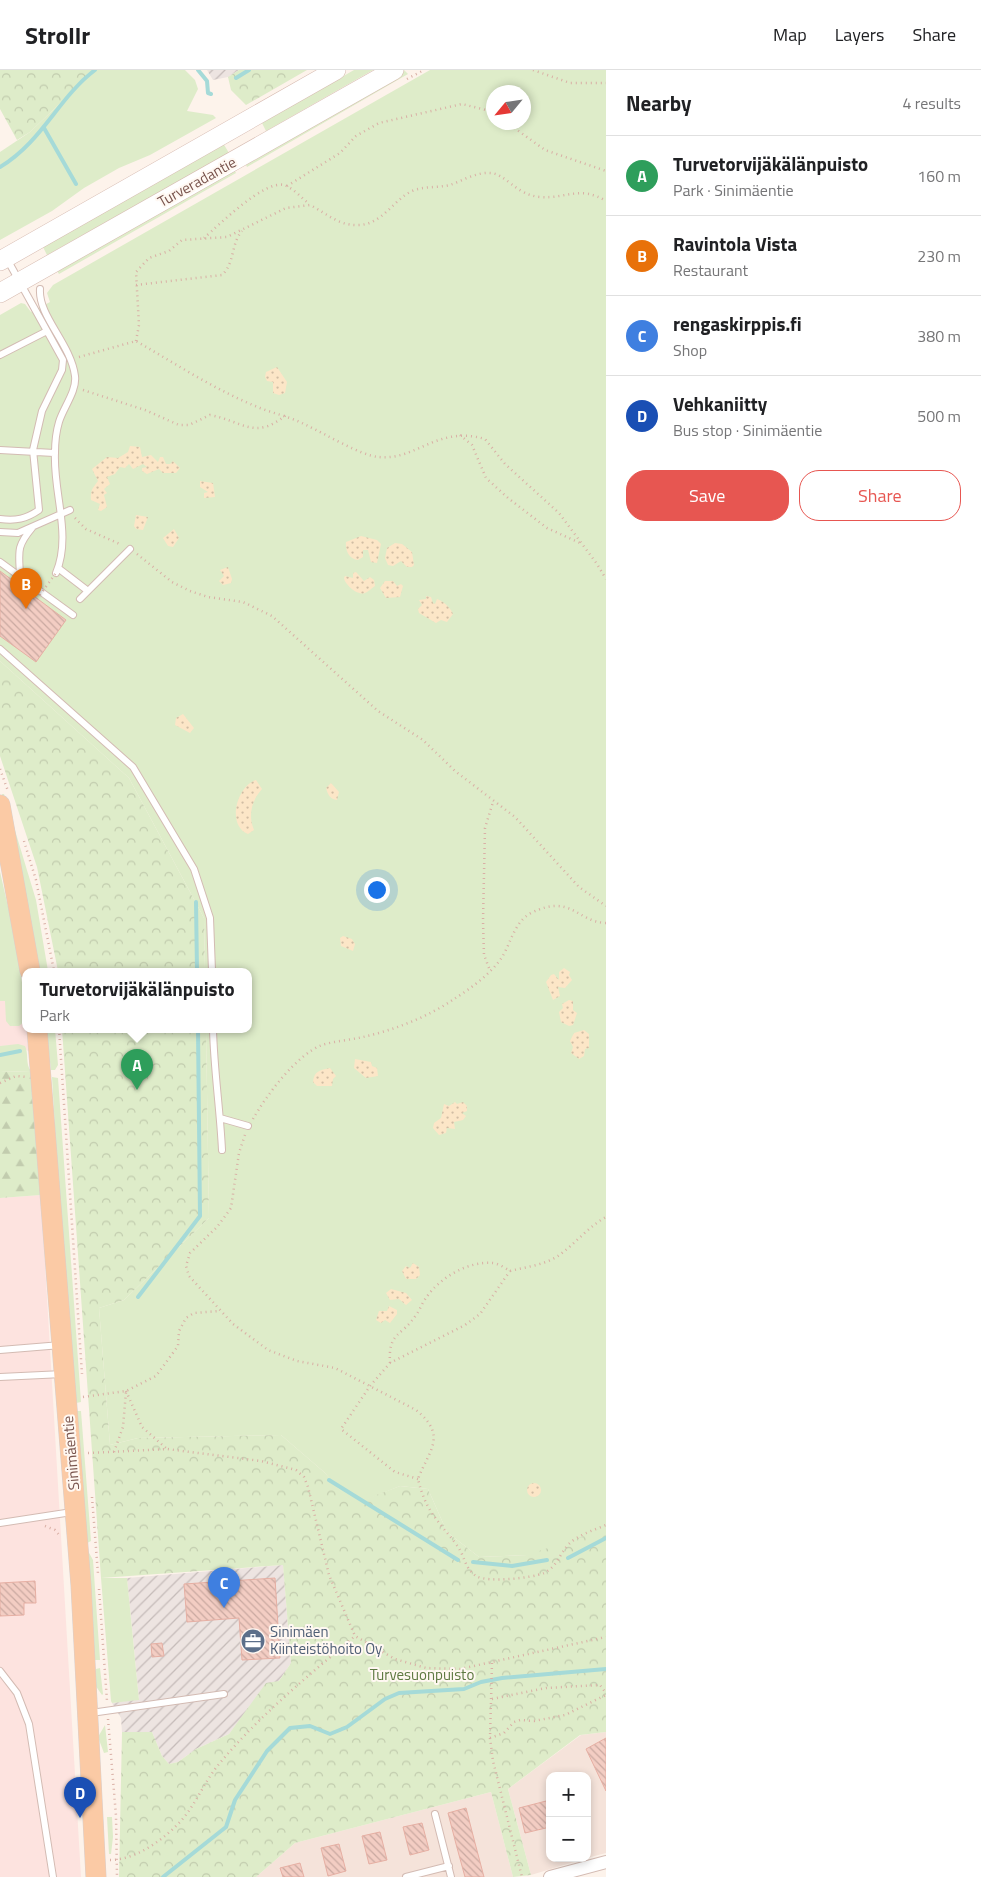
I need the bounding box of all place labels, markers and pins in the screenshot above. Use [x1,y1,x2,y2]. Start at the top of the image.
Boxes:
pin: B [10,568,42,609]
pin: A [121,1049,153,1090]
pin: C [208,1567,240,1608]
place label: Sinimäen Kiinteistöhoito Oy [270,1620,382,1660]
office icon: Sinimäen Kiinteistöhoito Oy [240,1628,266,1654]
pin: D [64,1777,96,1818]

